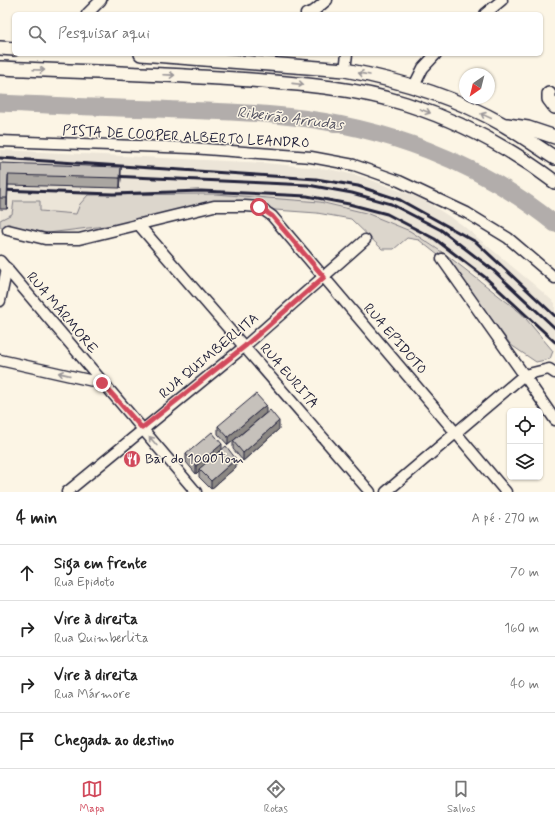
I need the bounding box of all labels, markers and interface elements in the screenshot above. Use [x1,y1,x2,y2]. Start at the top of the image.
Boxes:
search box [12,12,543,56]
icon: search [26,23,48,45]
text: Pesquisar aqui [58,24,150,44]
one-way arrow [32,66,45,73]
north arrow [459,68,495,104]
one-way arrow [357,69,370,77]
one-way arrow [162,71,175,78]
one-way arrow [292,81,305,88]
water label: Ribeirão Arrudas [236,103,346,136]
one-way arrow [419,108,431,116]
one-way arrow [480,112,492,119]
street label: PISTA DE COOPER ALBERTO LEANDRO [62,122,310,152]
route start [250,198,268,216]
street label: RUA MÁRMORE [22,268,102,358]
street label: RUA EPIDOTO [359,300,431,378]
street label: RUA QUIMBERLITA [156,309,262,403]
street label: RUA EURITA [256,340,322,412]
one-way arrow [58,370,71,378]
route end [93,374,111,392]
map controls [507,408,543,480]
button: locate [507,408,543,444]
one-way arrow [148,436,157,446]
button: layers [507,444,543,480]
restaurant icon: Bar do 1000Tom [122,449,142,469]
place label: Bar do 1000Tom [145,450,244,468]
text: 4 min [16,507,57,529]
text: A pé · 270 m [471,510,539,527]
text: Siga em frente [54,554,147,574]
icon: ahead [16,562,38,584]
text: 70 m [510,564,539,581]
text: Rua Epidoto [54,574,114,591]
text: Vire à direita [54,610,138,630]
icon: right [16,618,38,640]
text: 160 m [504,620,539,637]
text: Rua Quimberlita [54,630,149,647]
text: Vire à direita [54,666,138,686]
icon: right [16,674,38,696]
text: 40 m [510,676,539,693]
text: Rua Mármore [54,686,130,703]
icon: arrive [16,730,38,752]
text: Chegada ao destino [54,731,174,751]
tab: Mapa [80,778,105,816]
tab: Rotas [264,778,288,816]
tab: Salvos [447,778,475,816]

